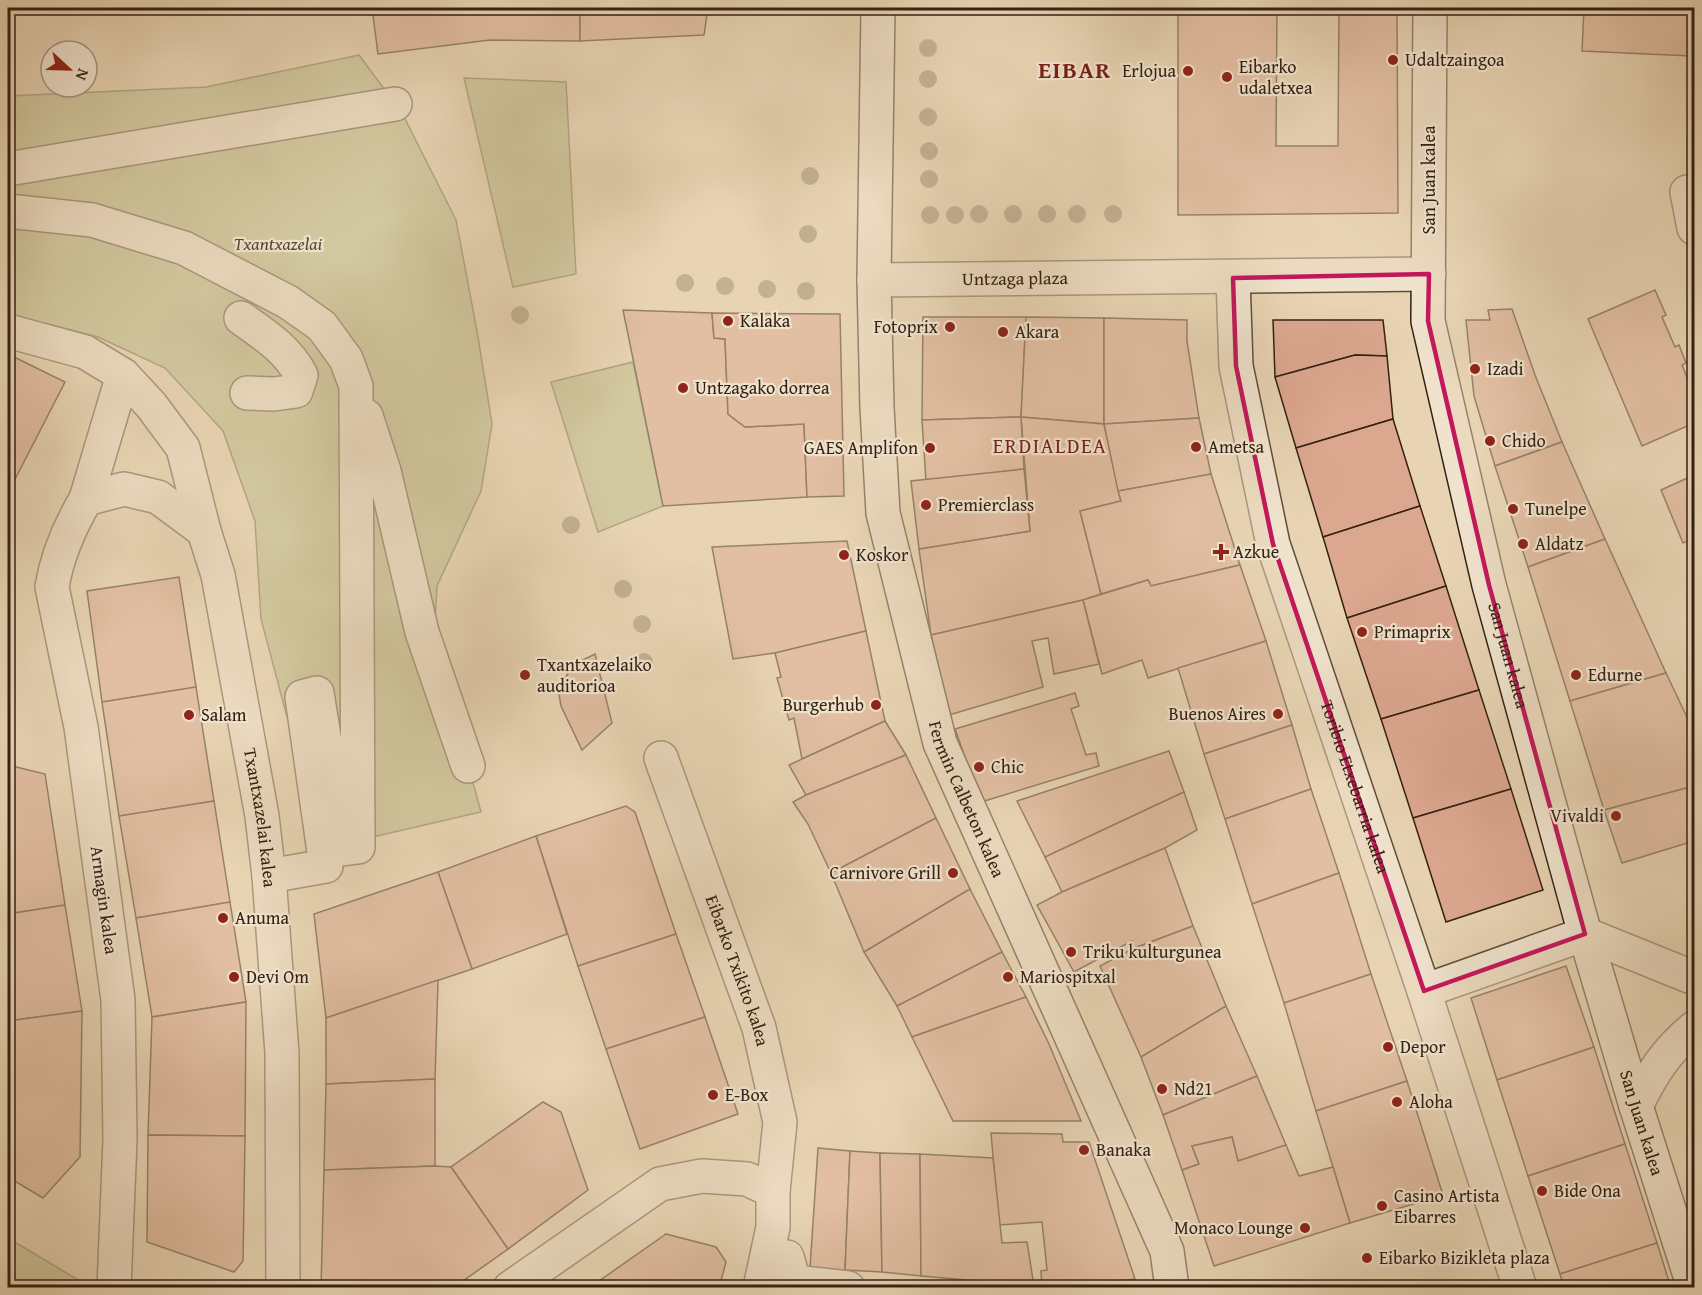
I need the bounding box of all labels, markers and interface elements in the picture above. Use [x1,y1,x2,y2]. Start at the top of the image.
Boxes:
north arrow [39,39,99,99]
place label: Udaltzaingoa [1405,46,1505,73]
district label: EIBAR [1038,52,1112,87]
place label: Eibarko udaletxea [1239,53,1313,101]
marker: Udaltzaingoa [1386,53,1400,67]
place label: Erlojua [1122,57,1176,84]
marker: Erlojua [1181,64,1195,78]
text: N [70,65,96,84]
marker: Eibarko udaletxea [1220,70,1234,84]
street label: San Juan kalea [1415,125,1442,235]
park label: Txantxazelai [234,230,323,257]
street label: Untzaga plaza [962,264,1069,292]
place label: Kalaka [740,307,791,334]
place label: Fotoprix [874,313,939,340]
marker: Kalaka [721,314,735,328]
place label: Akara [1015,318,1060,345]
marker: Fotoprix [943,320,957,334]
marker: Akara [996,325,1010,339]
place label: Izadi [1487,355,1524,382]
marker: Izadi [1468,362,1482,376]
place label: Untzagako dorrea [695,374,830,401]
marker: Untzagako dorrea [676,381,690,395]
place label: Chido [1502,427,1546,454]
district label: ERDIALDEA [993,430,1107,461]
place label: Ametsa [1208,433,1265,460]
place label: GAES Amplifon [804,434,918,461]
marker: Chido [1483,434,1497,448]
marker: Ametsa [1189,440,1203,454]
marker: GAES Amplifon [923,441,937,455]
place label: Premierclass [938,491,1034,518]
place label: Tunelpe [1525,495,1587,522]
marker: Premierclass [919,498,933,512]
marker: Tunelpe [1506,502,1520,516]
place label: Aldatz [1535,530,1583,557]
marker: Aldatz [1516,537,1530,551]
place label: Azkue [1233,538,1279,565]
place label: Koskor [856,541,909,568]
marker: Azkue [1214,545,1228,559]
marker: Koskor [837,548,851,562]
street label: San Juan kalea [1481,599,1536,712]
place label: Primaprix [1374,618,1452,645]
marker: Primaprix [1355,625,1369,639]
place label: Txantxazelaiko auditorioa [537,651,652,699]
place label: Edurne [1588,661,1642,688]
marker: Txantxazelaiko auditorioa [518,668,532,682]
marker: Edurne [1569,668,1583,682]
place label: Burgerhub [783,691,864,718]
street label: Toribio Etxebarria kalea [1314,696,1397,877]
marker: Burgerhub [869,698,883,712]
place label: Buenos Aires [1169,700,1266,727]
place label: Salam [201,701,247,728]
marker: Buenos Aires [1271,707,1285,721]
marker: Salam [182,708,196,722]
street label: Fermin Calbeton kalea [922,718,1013,882]
street label: Txantxazelai kalea [237,746,284,889]
place label: Chic [991,753,1024,780]
marker: Chic [972,760,986,774]
place label: Vivaldi [1550,802,1604,829]
marker: Vivaldi [1609,809,1623,823]
street label: Armagin kalea [84,844,126,956]
place label: Carnivore Grill [830,859,941,886]
marker: Carnivore Grill [946,866,960,880]
street label: Eibarko Txikito kalea [699,891,777,1049]
place label: Anuma [235,904,289,931]
marker: Anuma [216,911,230,925]
place label: Triku kulturgunea [1083,938,1222,965]
marker: Triku kulturgunea [1064,945,1078,959]
place label: Devi Om [246,963,309,990]
place label: Mariospitxal [1020,963,1116,990]
marker: Devi Om [227,970,241,984]
marker: Mariospitxal [1001,970,1015,984]
place label: Depor [1400,1033,1446,1060]
marker: Depor [1381,1040,1395,1054]
street label: San Juan kalea [1613,1067,1671,1179]
place label: Nd21 [1174,1075,1213,1102]
place label: E-Box [725,1081,769,1108]
marker: Nd21 [1155,1082,1169,1096]
marker: E-Box [706,1088,720,1102]
place label: Aloha [1409,1088,1453,1115]
marker: Aloha [1390,1095,1404,1109]
place label: Banaka [1096,1136,1151,1163]
marker: Banaka [1077,1143,1091,1157]
place label: Bide Ona [1554,1177,1621,1204]
place label: Casino Artista Eibarres [1394,1182,1500,1230]
marker: Bide Ona [1535,1184,1549,1198]
marker: Casino Artista Eibarres [1375,1199,1389,1213]
place label: Monaco Lounge [1174,1214,1293,1241]
marker: Monaco Lounge [1298,1221,1312,1235]
place label: Eibarko Bizikleta plaza [1379,1244,1550,1271]
marker: Eibarko Bizikleta plaza [1360,1251,1374,1265]

